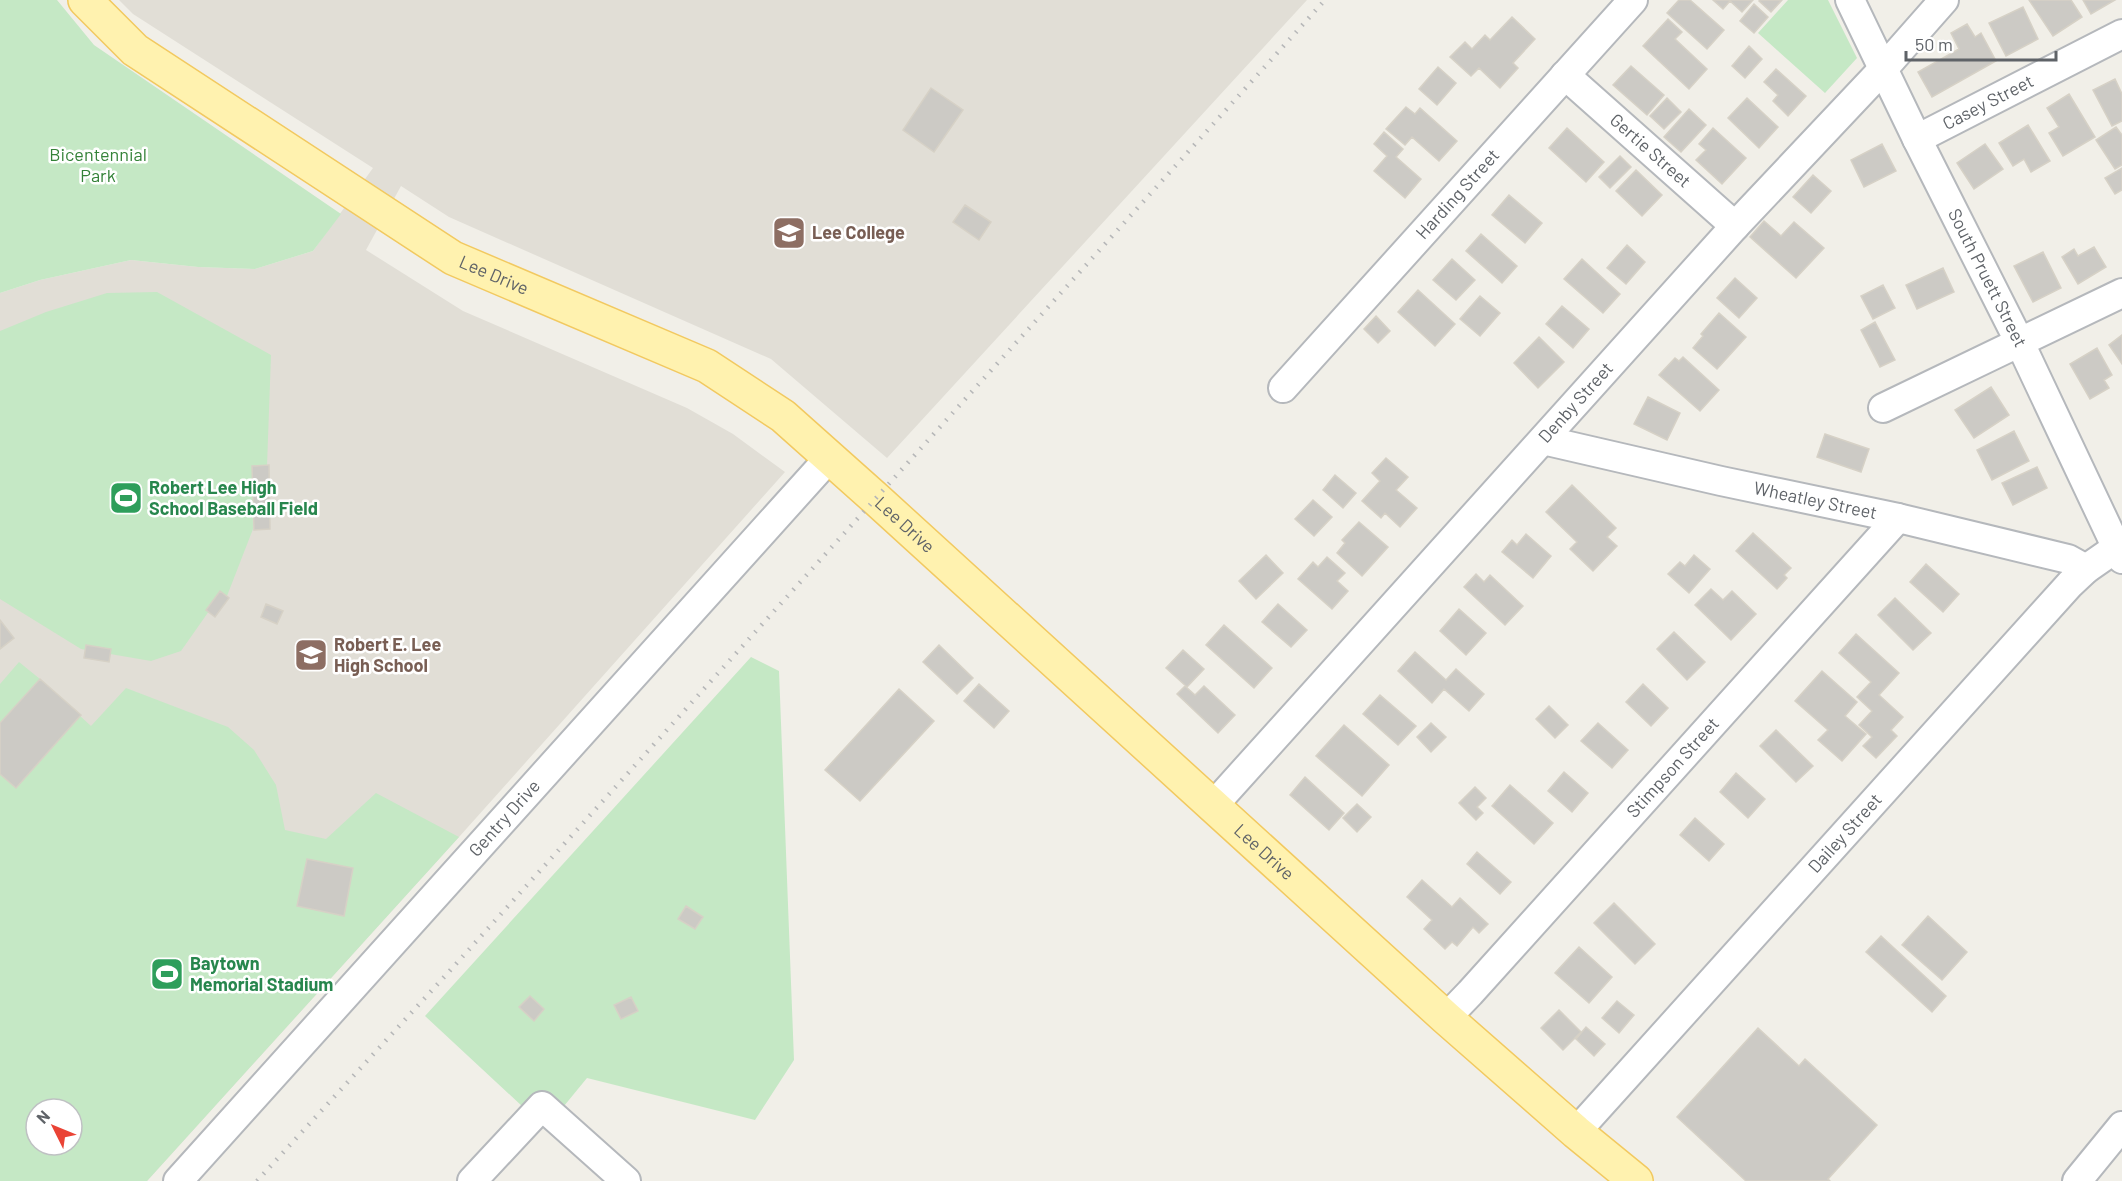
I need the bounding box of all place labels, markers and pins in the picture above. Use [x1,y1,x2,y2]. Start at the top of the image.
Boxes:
school or university icon: Lee College [771,215,807,251]
place label: Lee College [812,221,905,243]
place label: Robert Lee High School Baseball Field [149,476,318,519]
sports icon: Robert Lee High School Baseball Field [108,480,144,516]
place label: Robert E. Lee High School [334,633,441,676]
school or university icon: Robert E. Lee High School [293,637,329,673]
place label: Baytown Memorial Stadium [190,952,333,995]
sports icon: Baytown Memorial Stadium [149,956,185,992]

